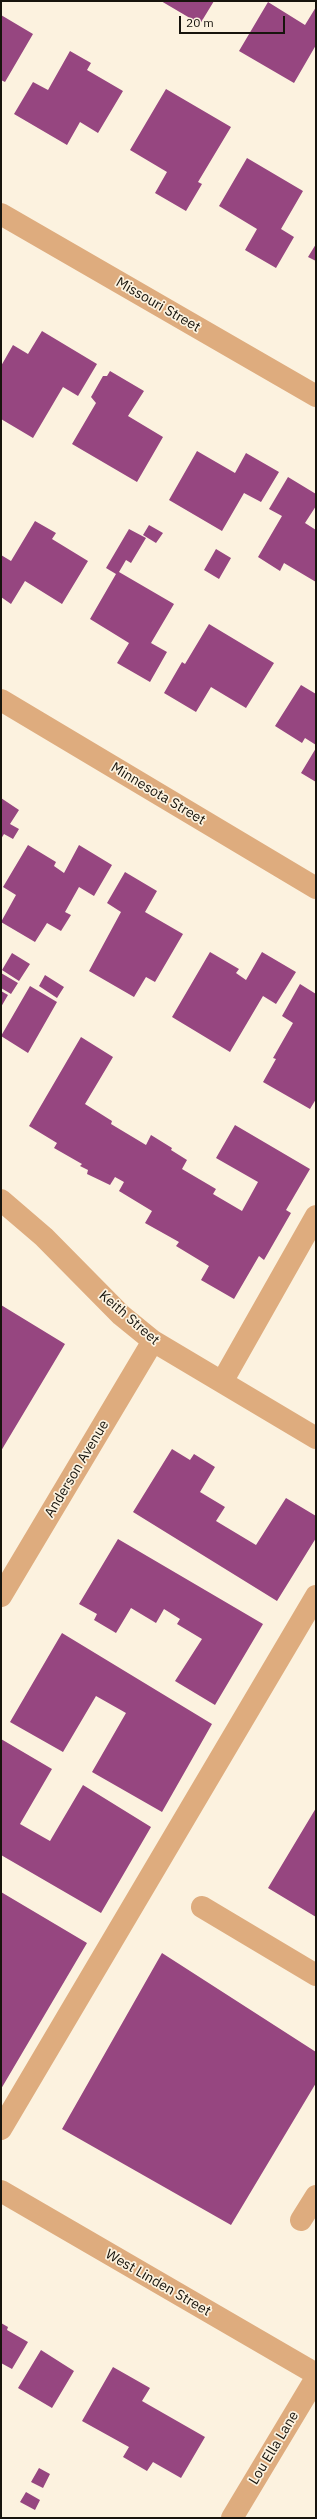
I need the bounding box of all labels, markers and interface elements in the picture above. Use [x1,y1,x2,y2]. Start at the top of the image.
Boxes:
scale bar [181,8,287,34]
text: 20 m [186,15,214,30]
street label: Missouri Street [113,274,203,336]
street label: Minnesota Street [108,759,208,829]
street label: Keith Street [95,1287,163,1349]
street label: Anderson Avenue [41,1417,113,1521]
street label: West Linden Street [102,2246,214,2320]
street label: Lou Ella Lane [246,2408,302,2488]

